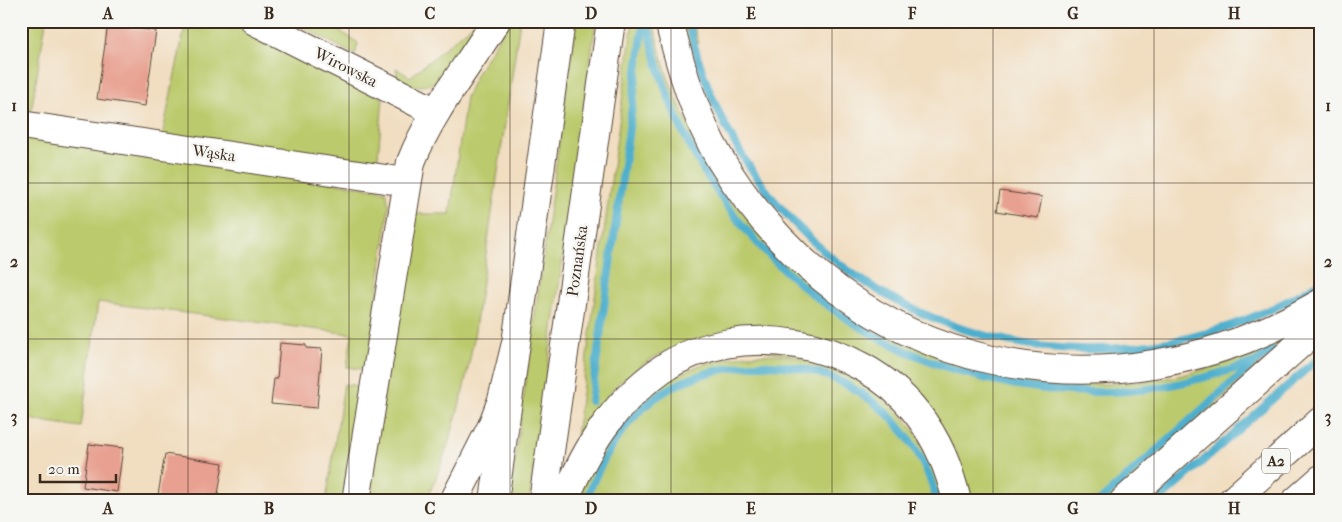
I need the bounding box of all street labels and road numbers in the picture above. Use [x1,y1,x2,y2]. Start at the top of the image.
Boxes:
street label: Wirowska [310,43,381,91]
street label: Wąska [190,140,237,166]
street label: Poznańska [563,223,591,298]
road number: A2 [1262,448,1290,474]

